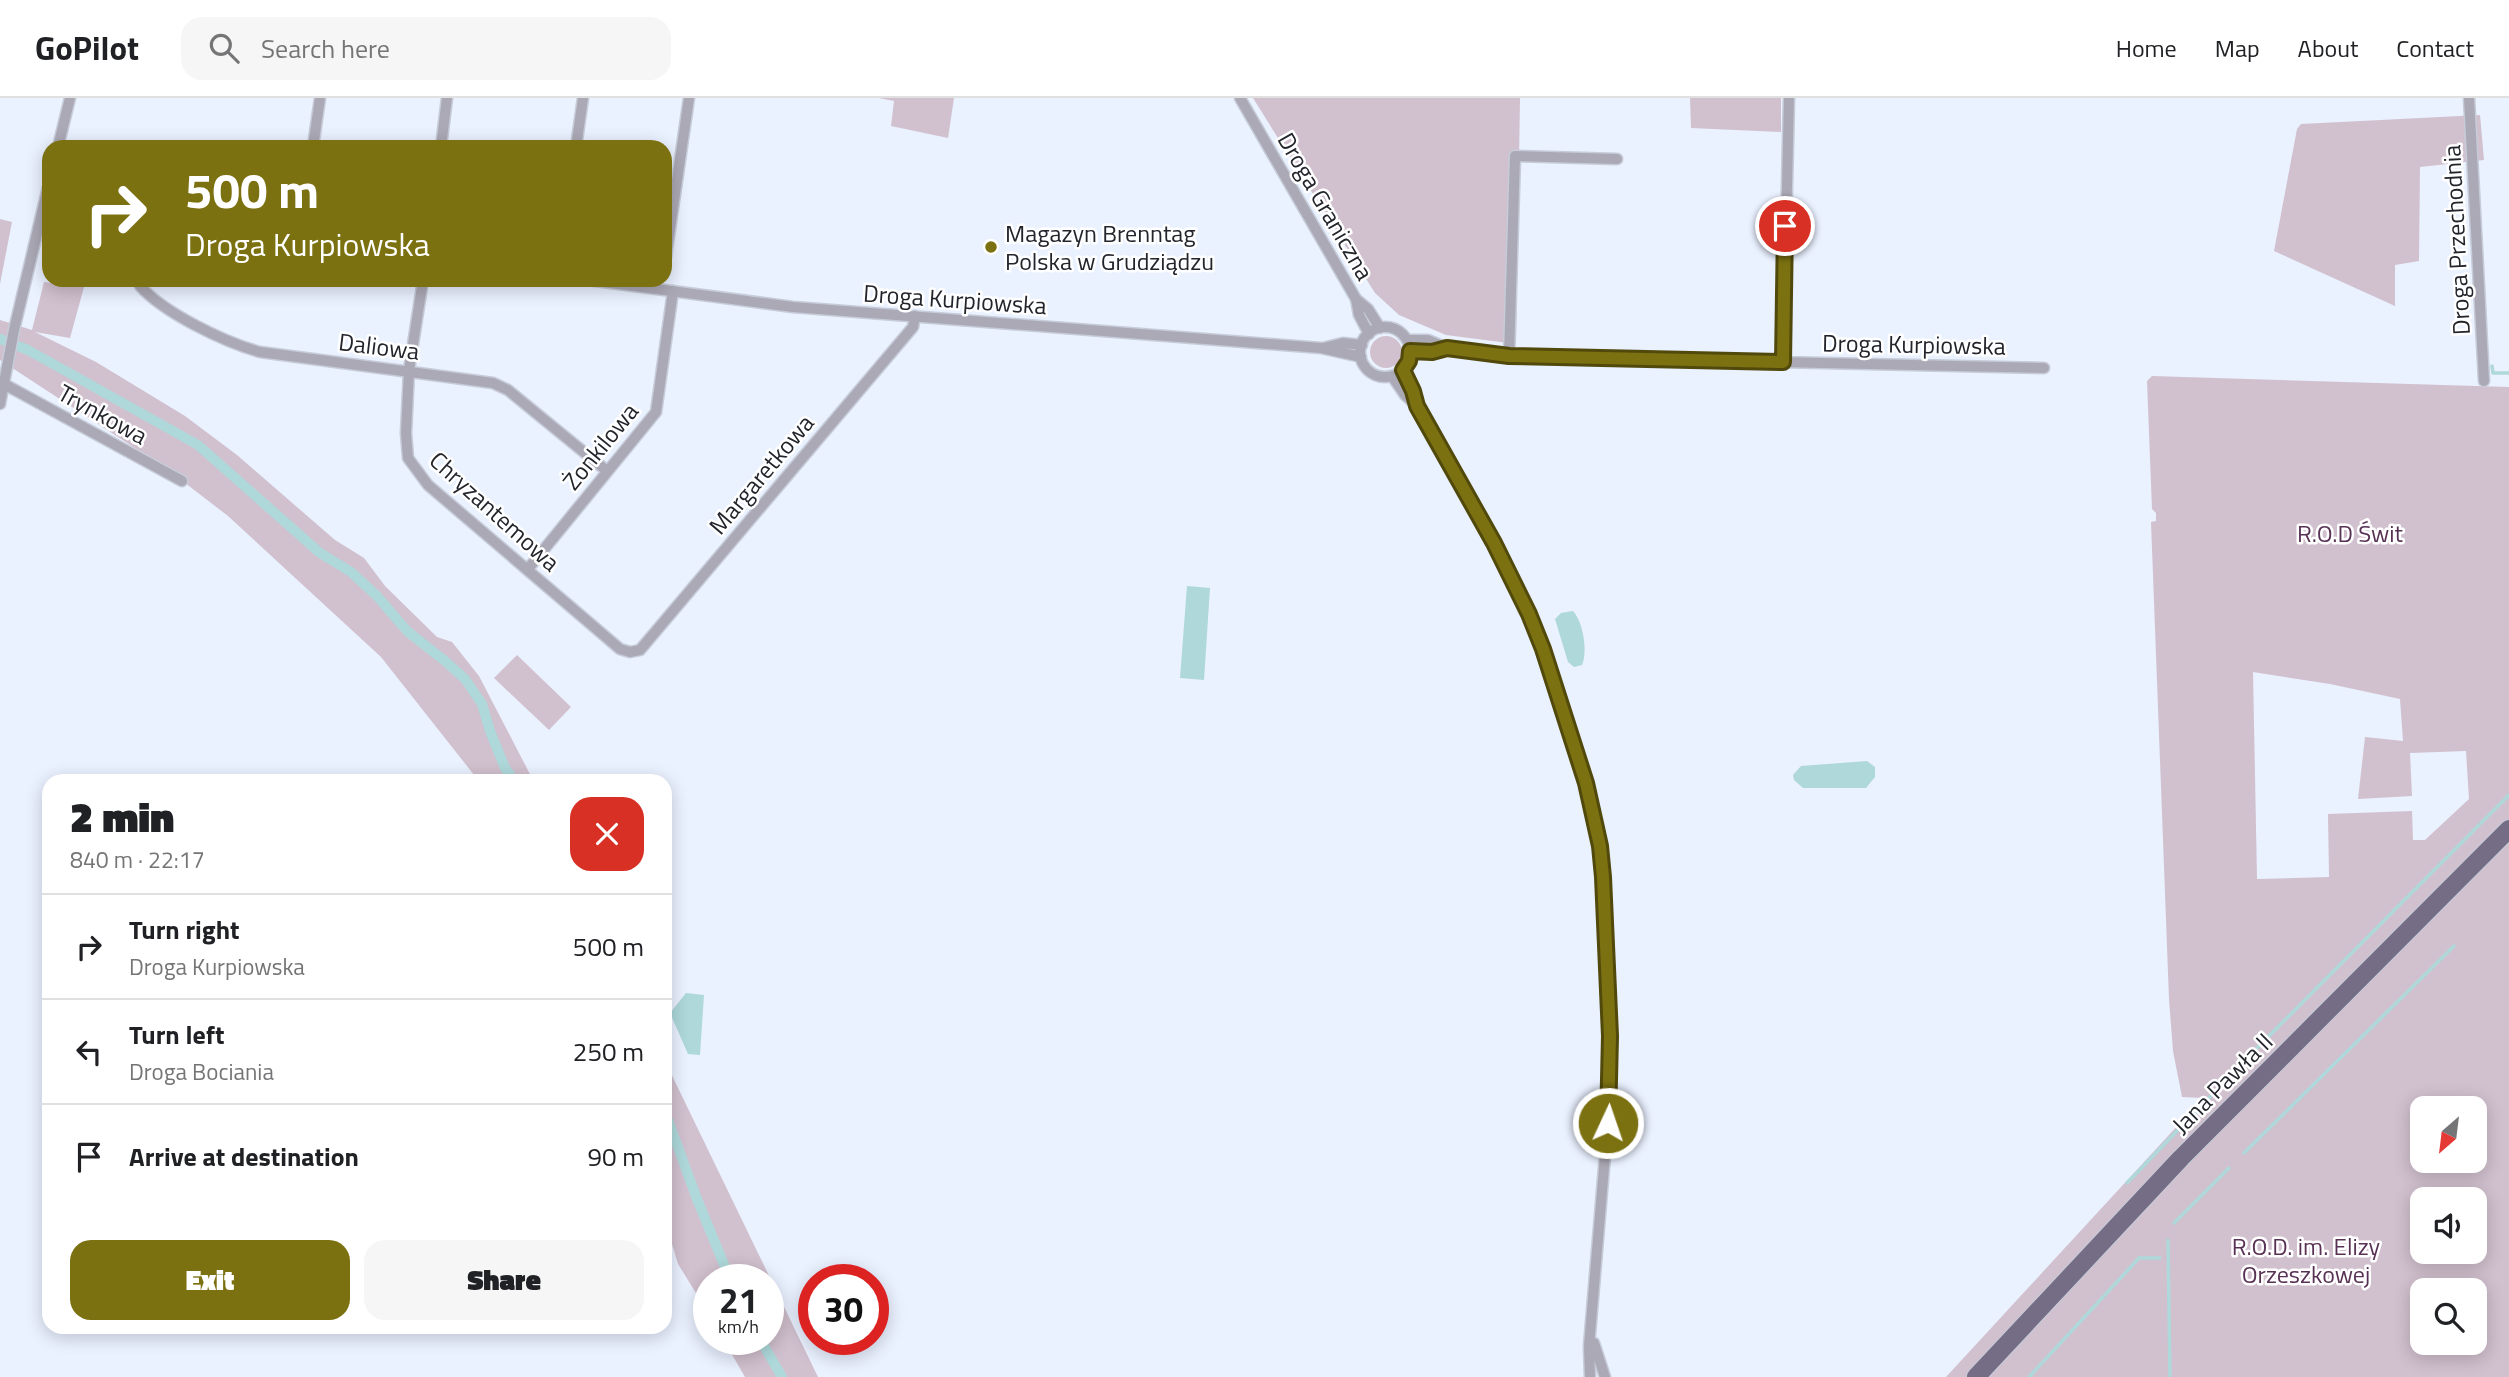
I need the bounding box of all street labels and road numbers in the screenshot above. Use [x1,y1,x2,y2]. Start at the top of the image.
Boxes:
street label: Droga Graniczna [1269,125,1383,287]
street label: Droga Przechodnia [2433,144,2479,336]
street label: Droga Kurpiowska [862,275,1048,323]
street label: Daliowa [337,323,421,369]
street label: Droga Kurpiowska [1822,324,2006,364]
street label: Trynkowa [52,375,154,453]
street label: Żonkilowa [554,395,646,497]
street label: Margaretkowa [700,406,822,542]
street label: Chryzantemowa [422,442,568,580]
street label: Jana Pawła II [2163,1024,2281,1142]

